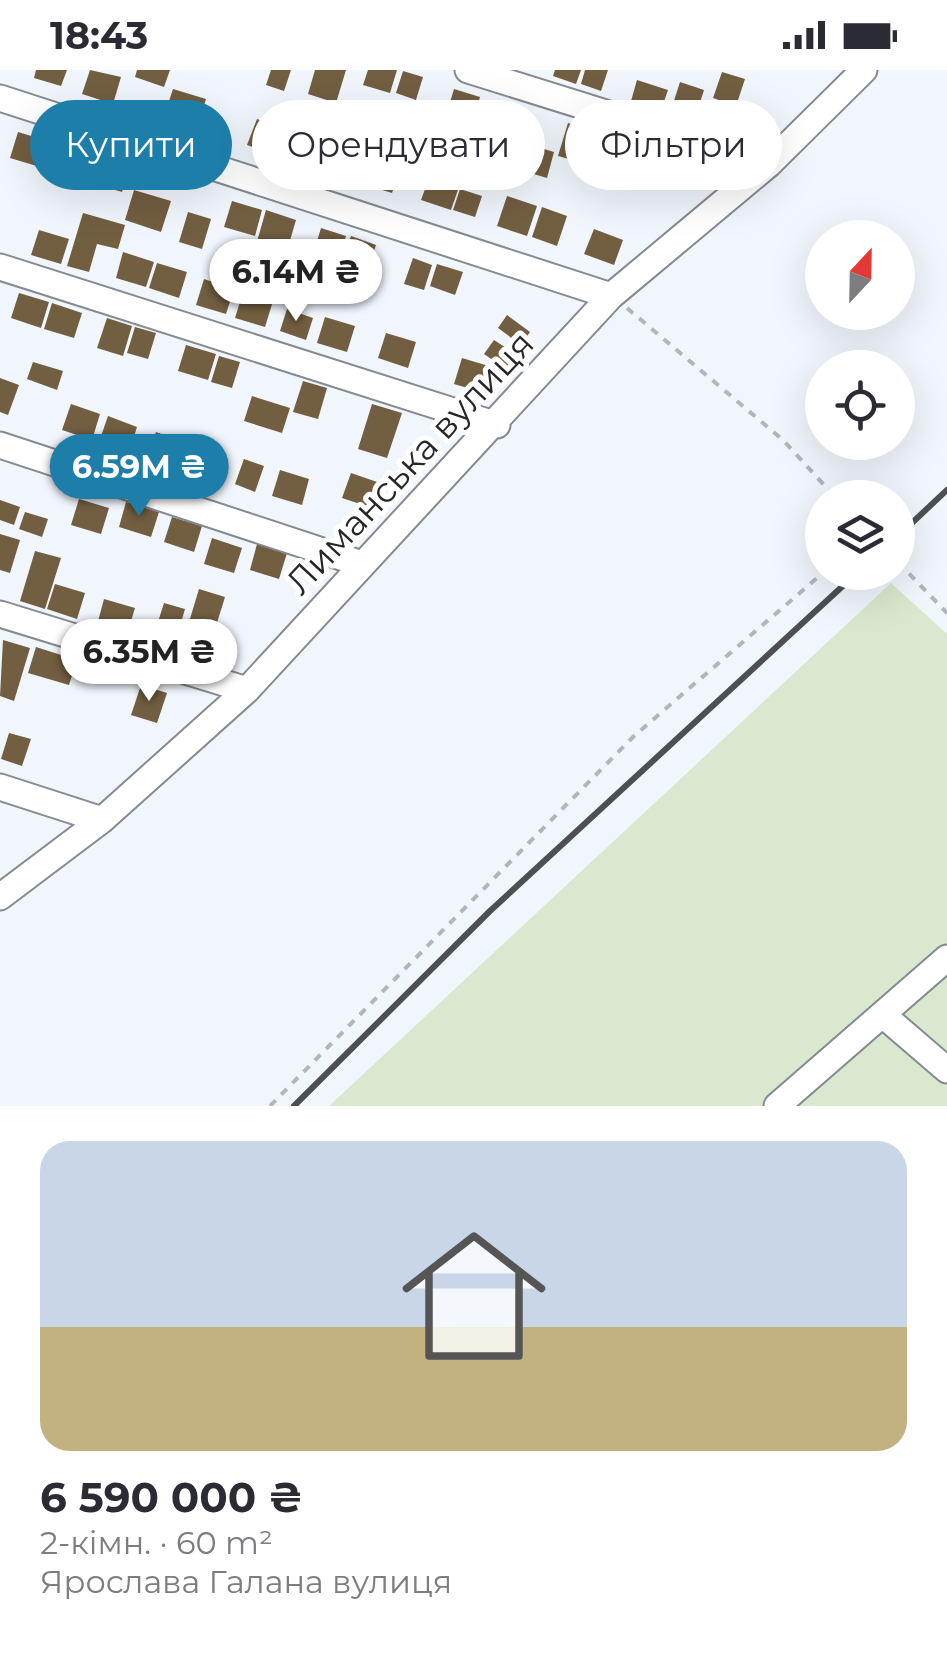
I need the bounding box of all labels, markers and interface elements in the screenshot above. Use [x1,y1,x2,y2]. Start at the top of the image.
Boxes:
text: 18:43 [50,12,148,59]
chip: Купити [30,100,232,190]
chip: Орендувати [252,100,545,190]
chip: Фільтри [565,100,782,190]
north arrow [805,220,915,330]
map controls [805,220,915,590]
pin: 6.14M ₴ [204,239,388,324]
text: 6.14M ₴ [231,252,361,291]
street label: Лиманська вулиця [277,322,543,603]
button: locate [805,350,915,460]
pin: 6.59M ₴ [47,434,231,519]
text: 6.59M ₴ [72,447,206,486]
button: layers [805,480,915,590]
pin: 6.35M ₴ [57,619,241,704]
text: 6.35M ₴ [82,632,216,671]
icon: home [384,1206,564,1386]
text: 6 590 000 ₴ [40,1471,303,1523]
text: 2-кімн. · 60 m² [40,1523,273,1562]
text: Ярослава Галана вулиця [40,1562,452,1601]

